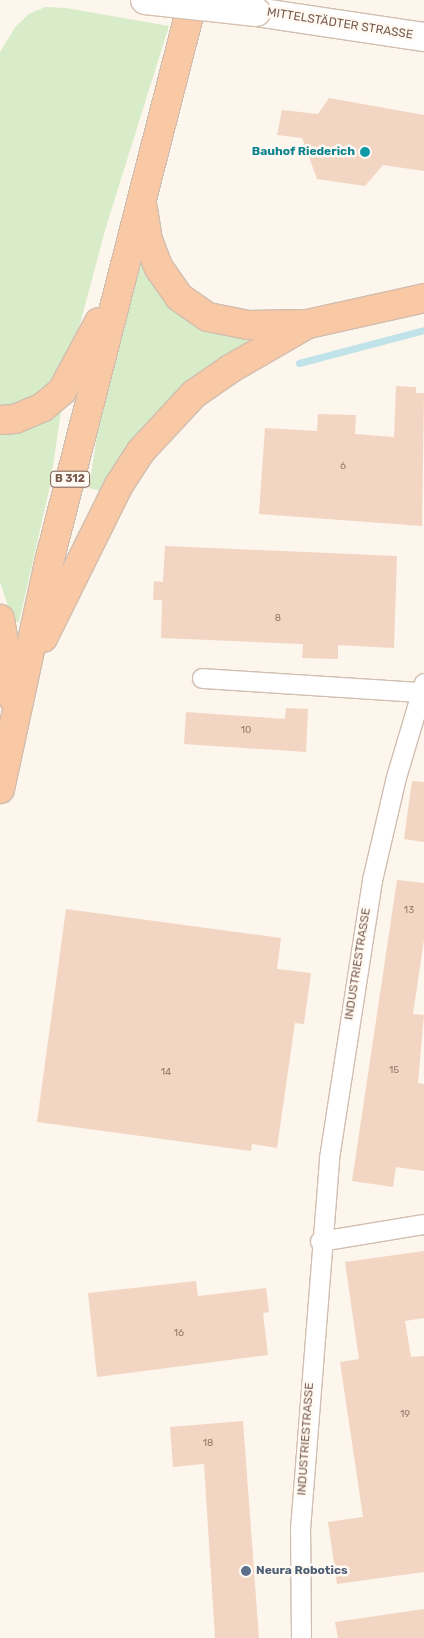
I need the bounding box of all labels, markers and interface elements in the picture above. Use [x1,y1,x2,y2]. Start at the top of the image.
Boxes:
street label: MITTELSTÄDTER STRASSE [266,5,414,43]
place label: Bauhof Riederich [252,145,355,159]
marker: Bauhof Riederich [359,146,371,158]
house number: 6 [340,461,346,473]
road number: B 312 [50,470,90,488]
house number: 8 [275,613,281,625]
house number: 10 [241,725,251,737]
house number: 13 [404,905,414,917]
street label: INDUSTRIESTRASSE [342,907,374,1021]
house number: 15 [389,1065,399,1077]
house number: 14 [161,1067,171,1079]
house number: 16 [174,1328,184,1340]
street label: INDUSTRIESTRASSE [295,1382,317,1496]
house number: 19 [400,1409,410,1421]
house number: 18 [203,1438,213,1450]
place label: Neura Robotics [256,1564,348,1578]
marker: Neura Robotics [240,1565,252,1577]

